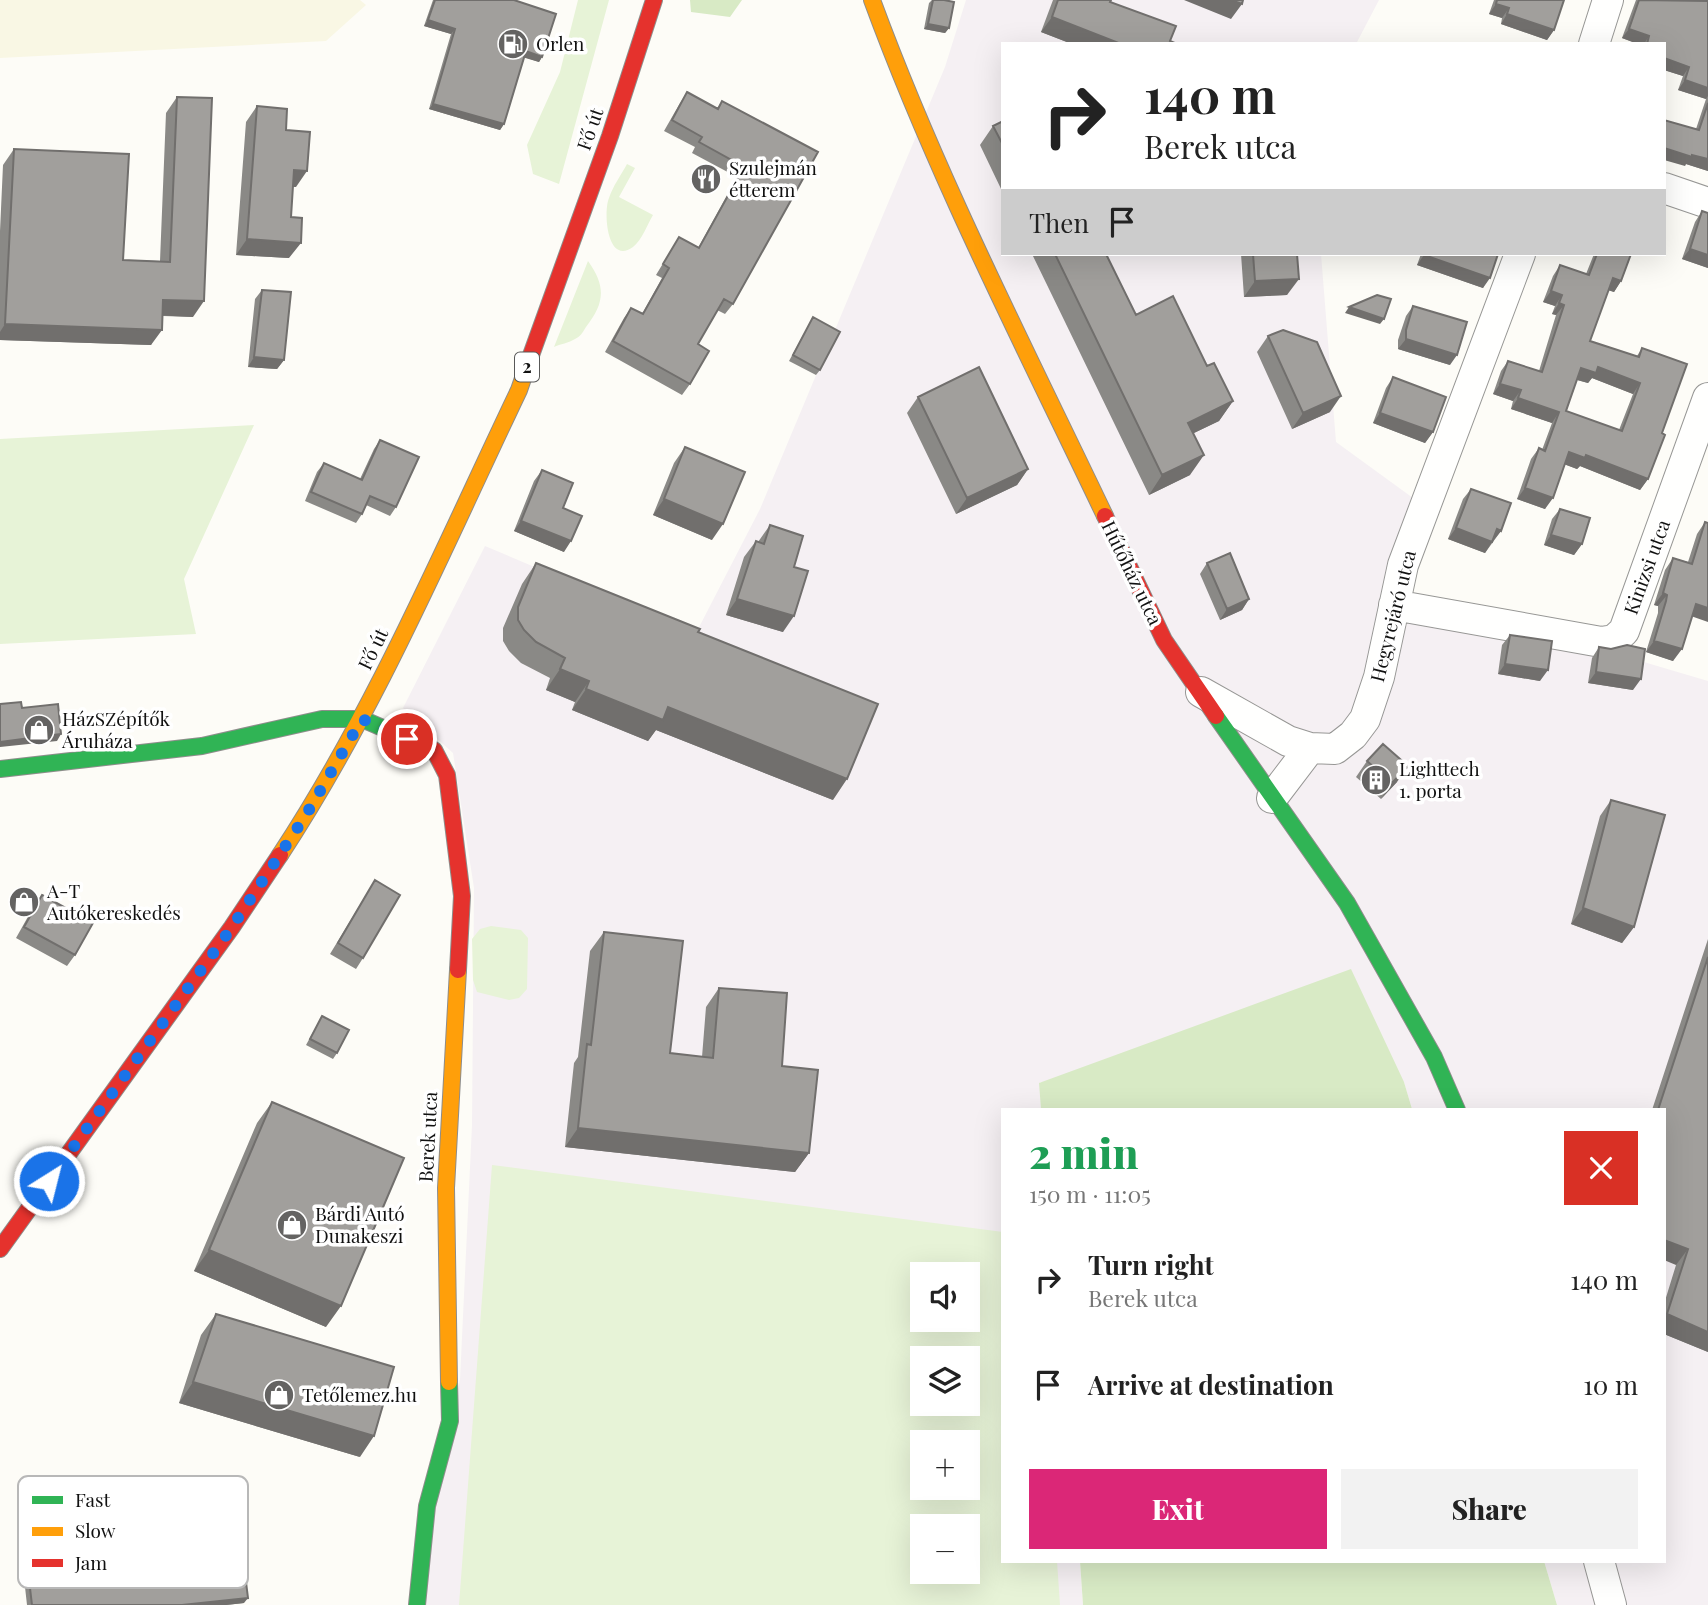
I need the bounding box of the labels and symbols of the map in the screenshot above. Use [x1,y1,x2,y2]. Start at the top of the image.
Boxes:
fuel station icon: Orlen [496,27,530,61]
place label: Orlen [536,30,585,56]
street label: Fő út [570,104,608,153]
place label: Szulejmán étterem [729,154,818,202]
restaurant icon: Szulejmán étterem [689,162,723,196]
road number: 2 [515,352,539,382]
street label: Kinizsi utca [1617,515,1675,618]
street label: Hűtőház utca [1096,516,1170,630]
street label: Hegyrejáró utca [1363,547,1421,684]
street label: Fő út [351,623,393,674]
place label: HázSZépítők Áruháza [61,705,170,753]
pin [377,709,437,769]
shop icon: HázSZépítők Áruháza [22,713,56,747]
place label: Lighttech 1. porta [1399,755,1480,803]
building icon: Lighttech 1. porta [1359,763,1393,797]
place label: A-T Autókereskedés [46,877,181,925]
shop icon: A-T Autókereskedés [7,885,41,919]
street label: Berek utca [412,1091,442,1183]
position arrow [12,1144,86,1218]
place label: Bárdi Autó Dunakeszi [315,1200,405,1248]
shop icon: Bárdi Autó Dunakeszi [275,1208,309,1242]
shop icon: Tetőlemez.hu [262,1378,296,1412]
place label: Tetőlemez.hu [302,1381,417,1407]
legend [18,1476,248,1588]
text: Fast [75,1486,111,1512]
text: Slow [75,1517,116,1543]
text: Jam [74,1549,107,1575]

